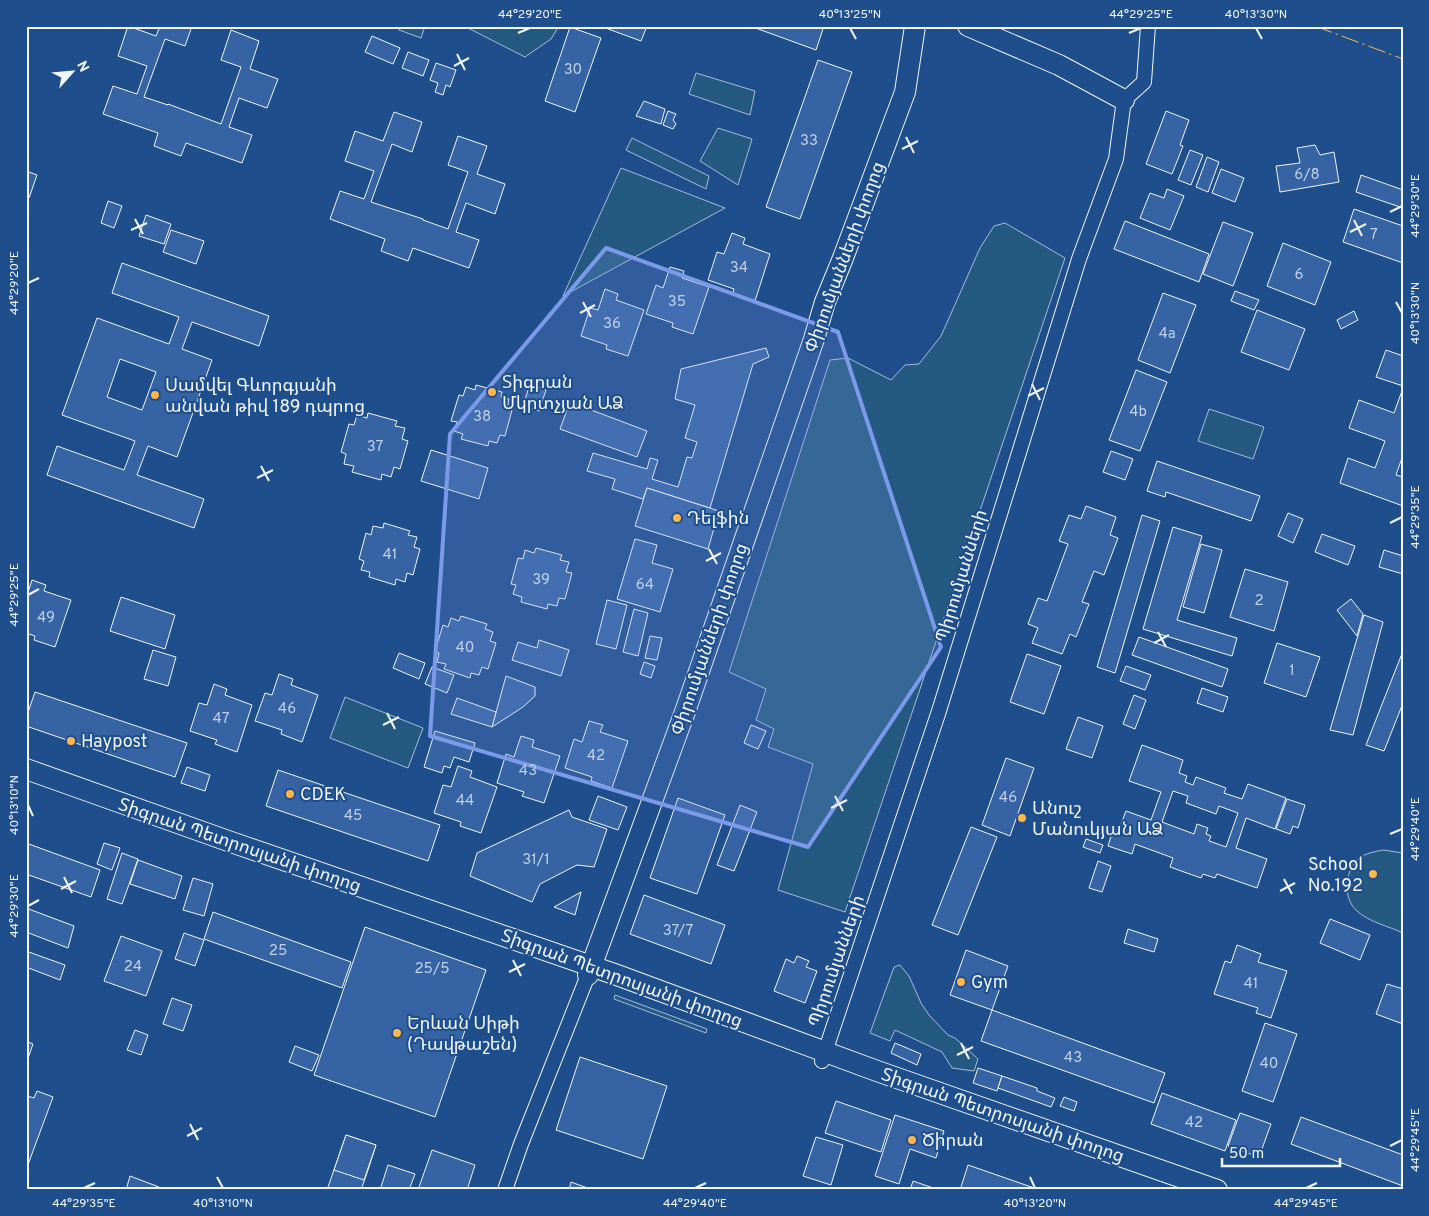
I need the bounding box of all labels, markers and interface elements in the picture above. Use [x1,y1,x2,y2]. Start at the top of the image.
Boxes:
text: 44°29'20"E [498,7,562,23]
text: 40°13'25"N [819,7,881,23]
text: 44°29'25"E [1109,7,1173,23]
text: 40°13'30"N [1225,7,1287,23]
north arrow [48,48,98,98]
text: N [72,58,92,75]
house number: 30 [564,61,582,80]
house number: 33 [800,132,818,151]
street label: Փիրումյանների փողոց [800,159,891,356]
house number: 6/8 [1294,166,1320,185]
text: 44°29'30"E [1408,174,1424,238]
house number: 7 [1370,226,1378,245]
text: 44°29'20"E [7,251,23,315]
house number: 34 [730,259,748,278]
house number: 6 [1295,266,1304,285]
text: 40°13'30"N [1408,282,1424,344]
house number: 35 [668,293,686,312]
house number: 36 [603,315,621,334]
house number: 4a [1158,325,1176,344]
place label: Տիգրան Մկրտչյան ԱՁ [502,372,624,416]
place label: Սամվել Գևորգյանի անվան թիվ 189 դպրոց [165,375,365,419]
marker: Տիգրան Մկրտչյան ԱՁ [486,386,498,398]
marker: Սամվել Գևորգյանի անվան թիվ 189 դպրոց [149,389,161,401]
house number: 4b [1129,403,1147,422]
house number: 38 [473,408,491,427]
house number: 37 [367,438,384,457]
text: 44°29'35"E [1408,485,1424,549]
street label: Պիրումյանների [931,507,994,646]
place label: Դելֆին [687,508,749,531]
marker: Դելֆին [671,512,683,524]
street label: Փիրումյանների փողոց [667,540,754,739]
house number: 41 [383,546,397,565]
text: 44°29'25"E [7,563,23,627]
house number: 39 [532,571,550,590]
house number: 64 [636,576,654,595]
house number: 2 [1254,592,1264,611]
house number: 49 [37,609,55,628]
house number: 40 [456,639,474,658]
house number: 1 [1289,662,1295,681]
house number: 46 [278,700,296,719]
house number: 47 [213,710,230,729]
place label: Haypost [81,731,148,754]
marker: Haypost [65,735,77,747]
house number: 42 [587,747,605,766]
house number: 43 [519,762,537,781]
text: 40°13'10"N [7,775,23,835]
place label: CDEK [300,784,346,807]
marker: CDEK [284,788,296,800]
house number: 46 [999,789,1017,808]
house number: 44 [456,792,474,811]
street label: Տիգրան Պետրոսյանի փողոց [115,794,364,899]
text: 44°29'40"E [1408,797,1424,861]
place label: Անուշ Մանուկյան ԱՁ [1032,798,1163,842]
house number: 45 [344,807,362,826]
marker: Անուշ Մանուկյան ԱՁ [1016,812,1028,824]
house number: 31/1 [522,851,550,870]
place label: School No.192 [1308,854,1363,898]
marker: School No.192 [1367,868,1379,880]
text: 44°29'30"E [7,874,23,938]
street label: Պիրումյանների [804,892,871,1030]
house number: 37/7 [663,922,693,941]
street label: Տիգրան Պետրոսյանի փողոց [498,925,745,1034]
house number: 25 [269,942,287,961]
house number: 24 [124,958,142,977]
house number: 25/5 [414,960,450,979]
place label: Gym [971,972,1008,995]
house number: 41 [1244,975,1258,994]
marker: Gym [955,976,967,988]
place label: Երևան Սիթի (Դավթաշեն) [407,1013,520,1057]
marker: Երևան Սիթի (Դավթաշեն) [391,1027,403,1039]
house number: 43 [1064,1049,1082,1068]
house number: 40 [1260,1055,1278,1074]
street label: Տիգրան Պետրոսյանի փողոց [878,1064,1127,1169]
text: 44°29'45"E [1408,1108,1424,1172]
house number: 42 [1185,1114,1203,1133]
place label: Ծիրան [922,1130,984,1153]
marker: Ծիրան [906,1134,918,1146]
scale bar [1222,1136,1339,1168]
text: 50 m [1229,1145,1264,1164]
text: 44°29'35"E [52,1196,116,1212]
text: 40°13'10"N [193,1196,253,1212]
text: 44°29'40"E [663,1196,727,1212]
text: 40°13'20"N [1004,1196,1066,1212]
text: 44°29'45"E [1274,1196,1338,1212]

